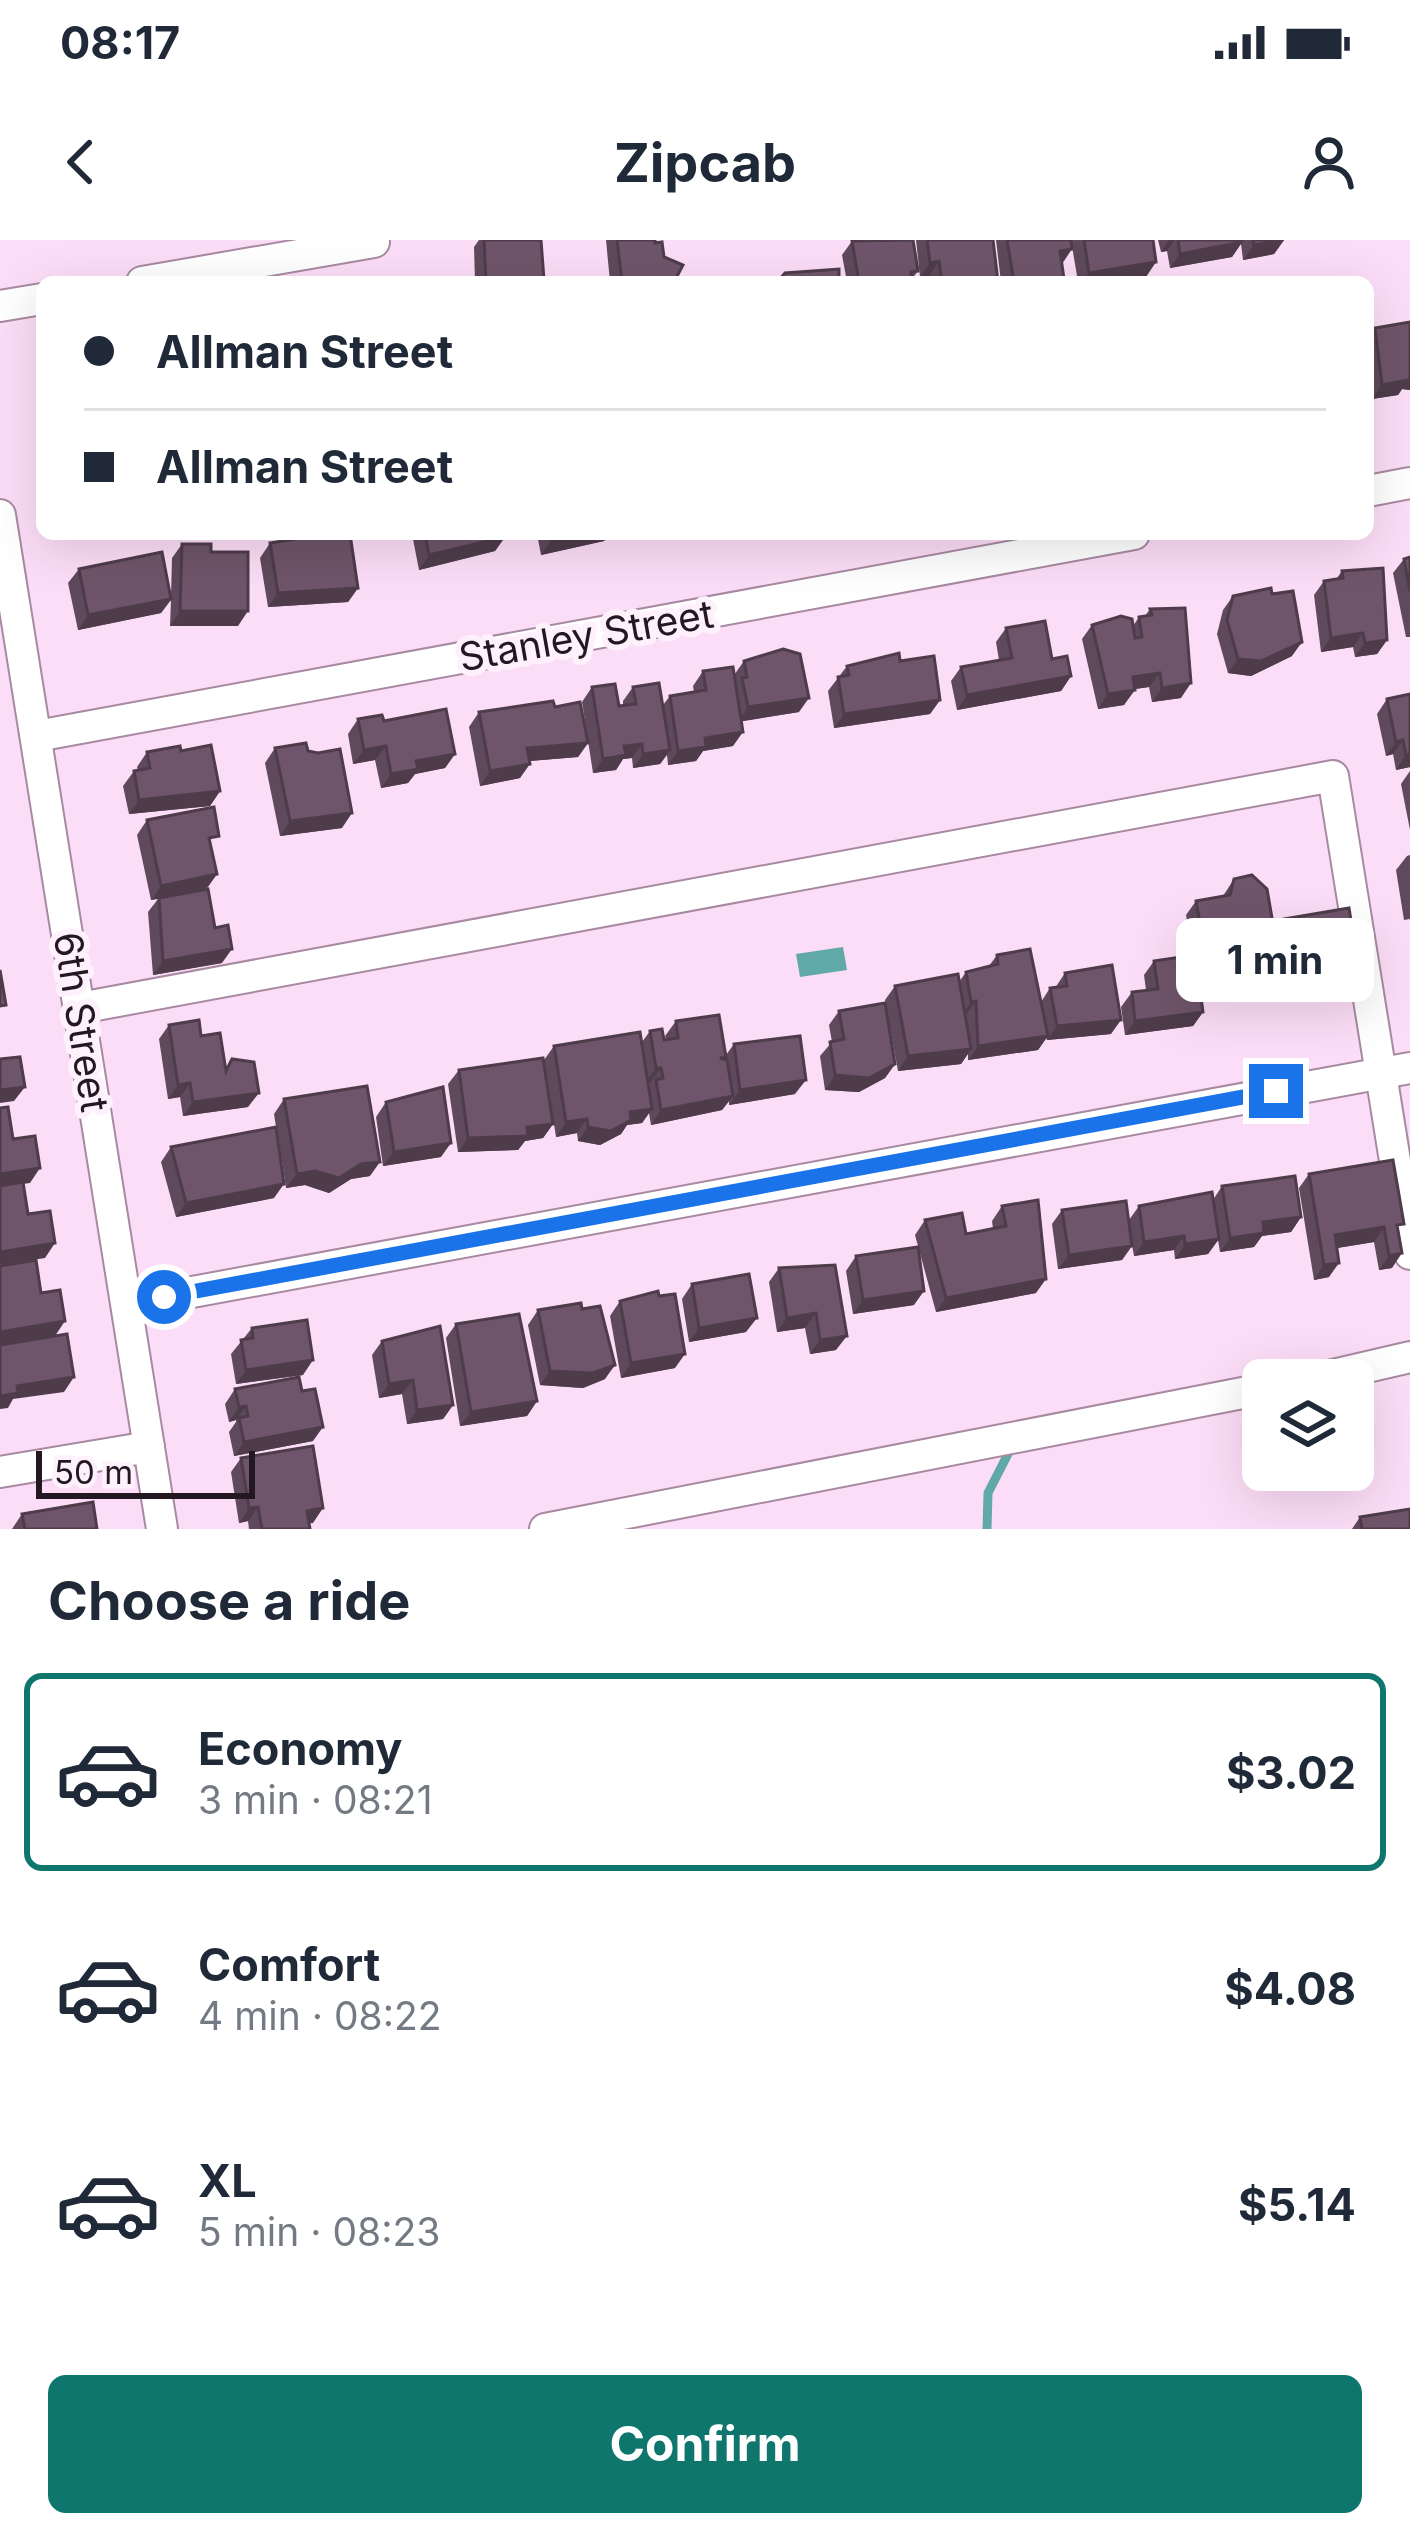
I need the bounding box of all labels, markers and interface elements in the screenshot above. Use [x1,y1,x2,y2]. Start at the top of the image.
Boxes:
text: 08:17 [60,15,180,70]
icon: back [48,129,114,195]
icon: person [1296,129,1362,195]
text: Zipcab [614,130,796,195]
text: Allman Street [156,324,453,379]
text: Allman Street [156,439,453,494]
street label: Stanley Street [455,590,717,680]
callout: 1 min [1177,917,1375,1001]
street label: 6th Street [45,929,119,1115]
text: 1 min [1227,936,1323,983]
route end [1249,1064,1303,1118]
route start [137,1270,191,1324]
map controls [1242,1359,1374,1491]
button: layers [1242,1359,1374,1491]
scale bar [36,1445,255,1498]
text: 50 m [54,1452,133,1492]
text: Choose a ride [48,1568,410,1633]
icon: car [54,1718,162,1826]
text: Economy [198,1721,402,1776]
text: $3.02 [1226,1745,1356,1800]
text: 3 min · 08:21 [198,1776,433,1823]
icon: car [54,1934,162,2042]
text: Comfort [198,1937,380,1992]
text: $4.08 [1224,1961,1356,2016]
text: 4 min · 08:22 [198,1992,442,2039]
icon: car [54,2150,162,2258]
text: XL [198,2153,257,2208]
text: $5.14 [1238,2177,1356,2232]
text: 5 min · 08:23 [198,2208,440,2255]
button: Confirm [48,2375,1362,2513]

